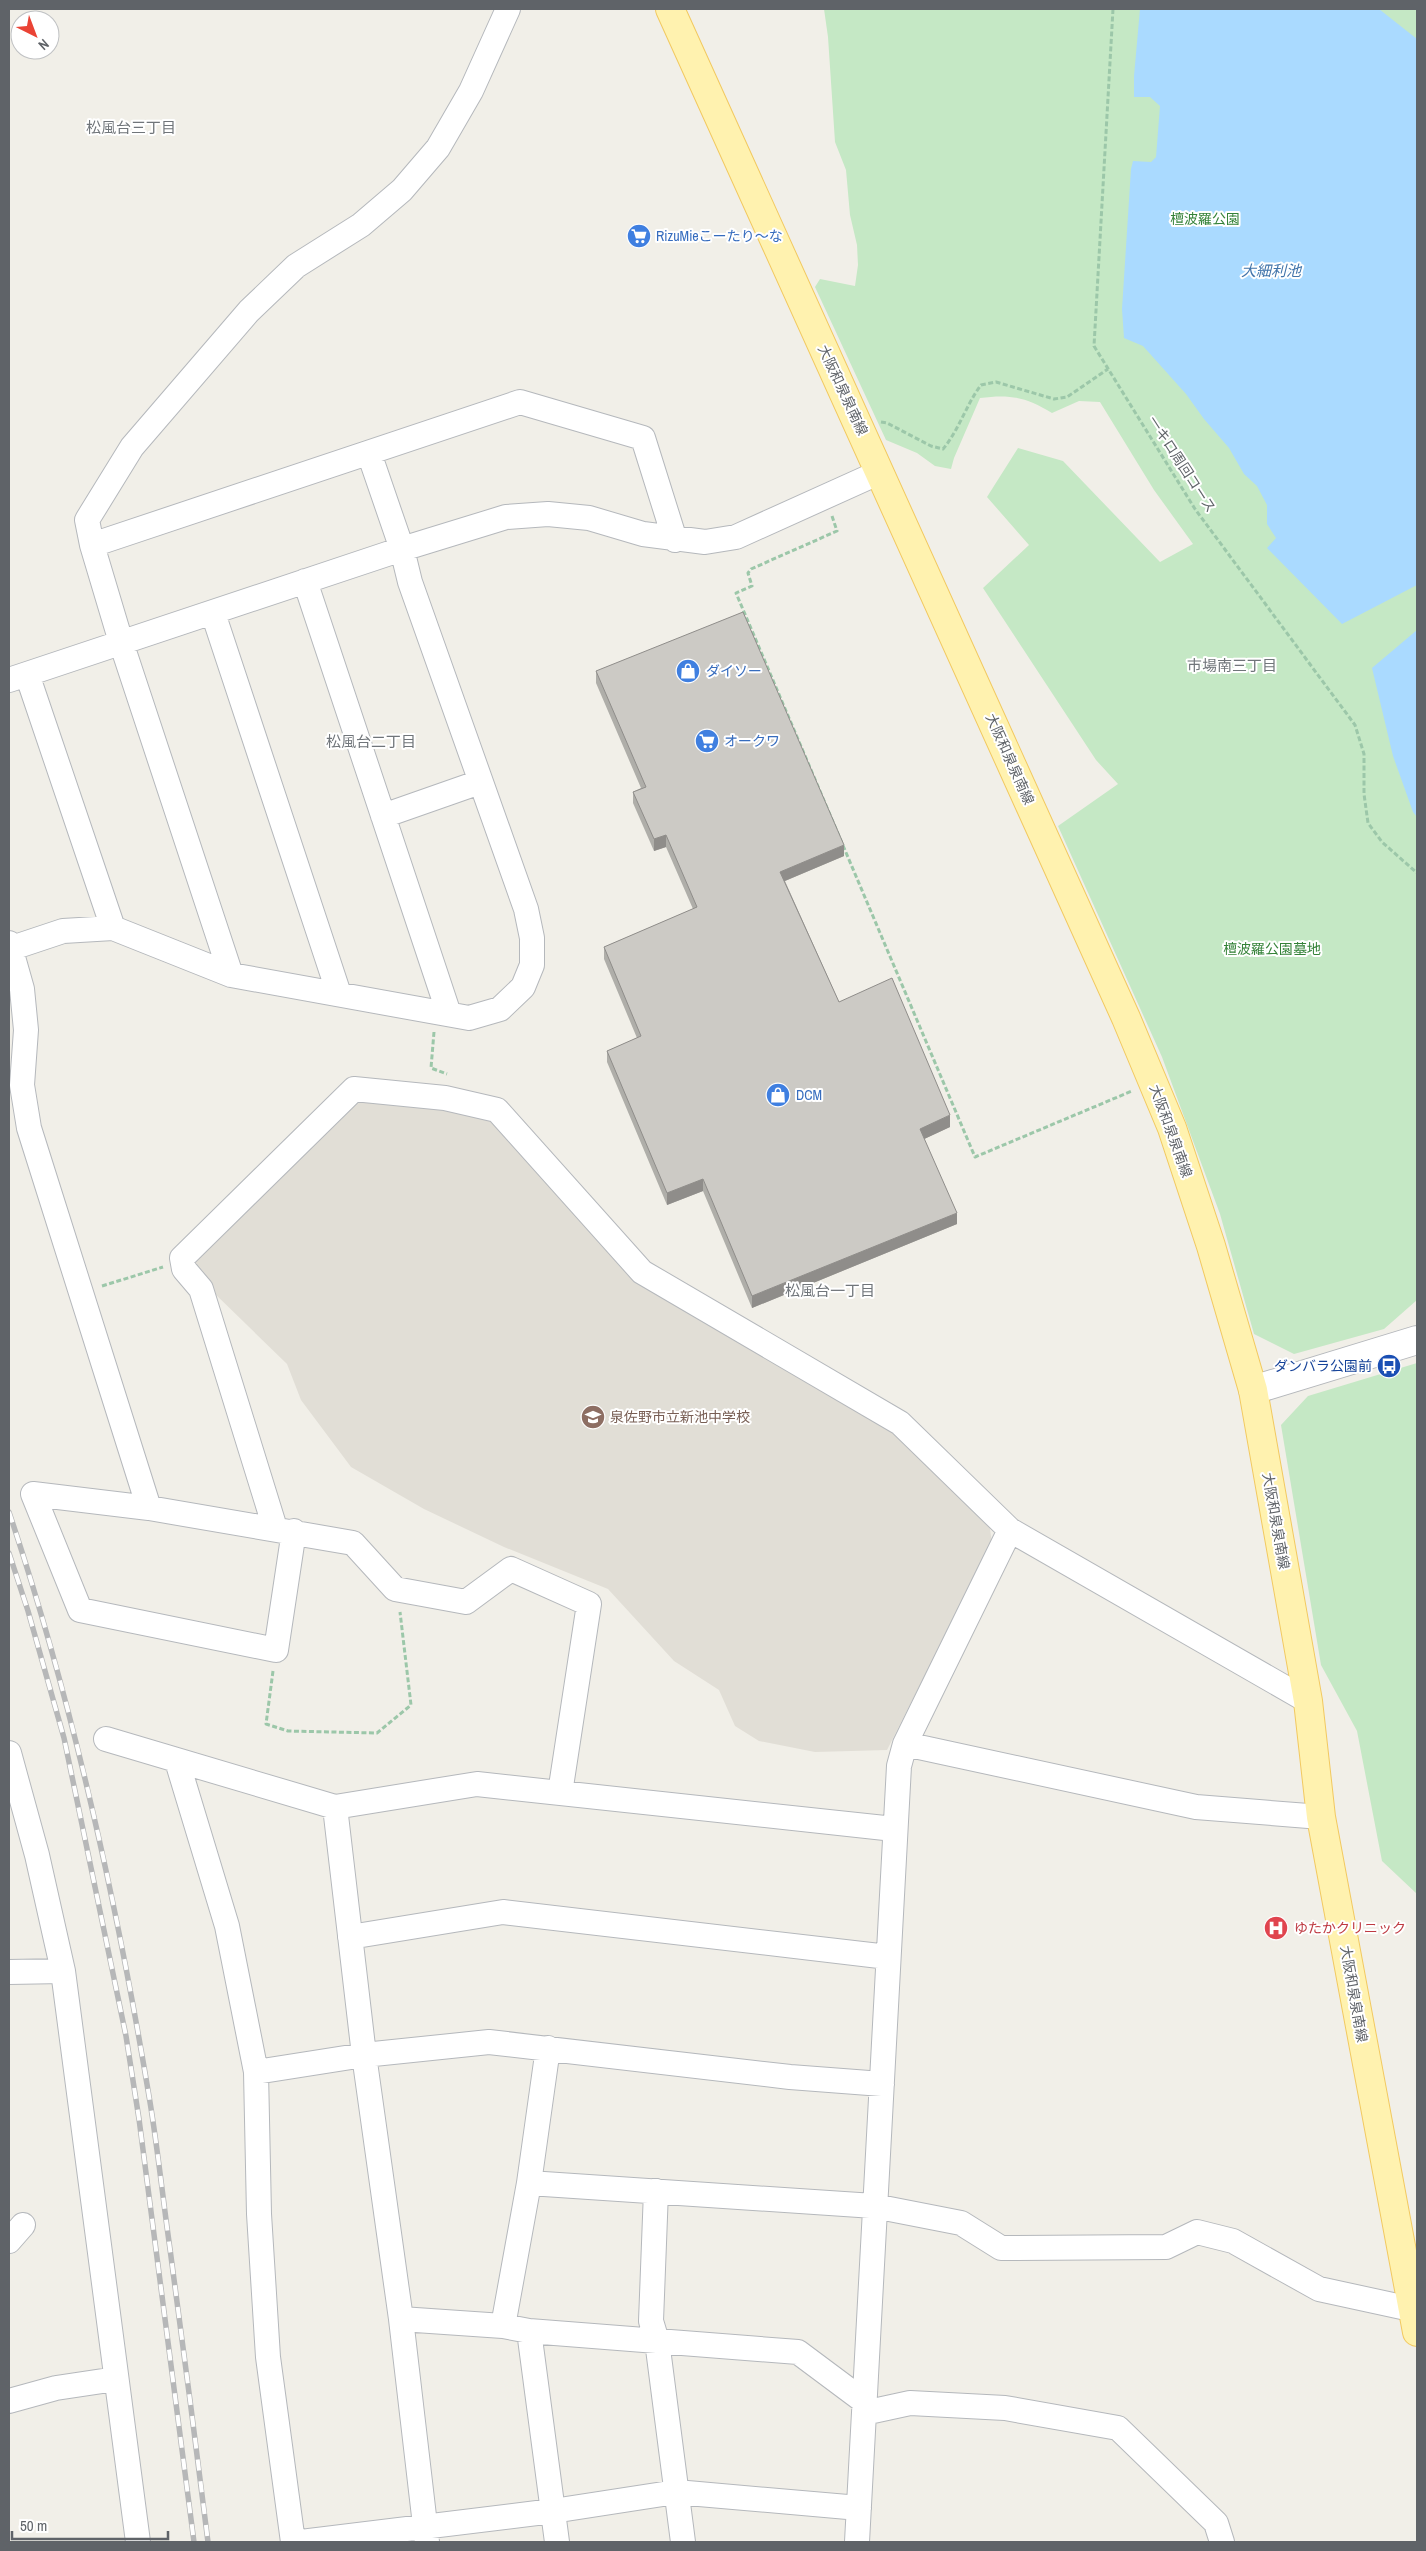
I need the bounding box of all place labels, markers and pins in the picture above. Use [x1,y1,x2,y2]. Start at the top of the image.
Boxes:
supermarket icon: RizuMieこーたり～な [626,223,652,249]
place label: RizuMieこーたり～な [656,227,783,245]
shop icon: ダイソー [675,658,701,684]
place label: ダイソー [706,662,762,680]
supermarket icon: オークワ [694,728,720,754]
place label: オークワ [724,732,780,750]
shop icon: DCM [765,1082,791,1108]
place label: DCM [796,1086,822,1104]
bus stop icon: ダンバラ公園前 [1376,1353,1402,1379]
place label: ダンバラ公園前 [1274,1357,1372,1375]
school or university icon: 泉佐野市立新池中学校 [580,1404,606,1430]
place label: 泉佐野市立新池中学校 [610,1408,750,1426]
hospital icon: ゆたかクリニック [1263,1915,1289,1941]
place label: ゆたかクリニック [1294,1919,1406,1937]

